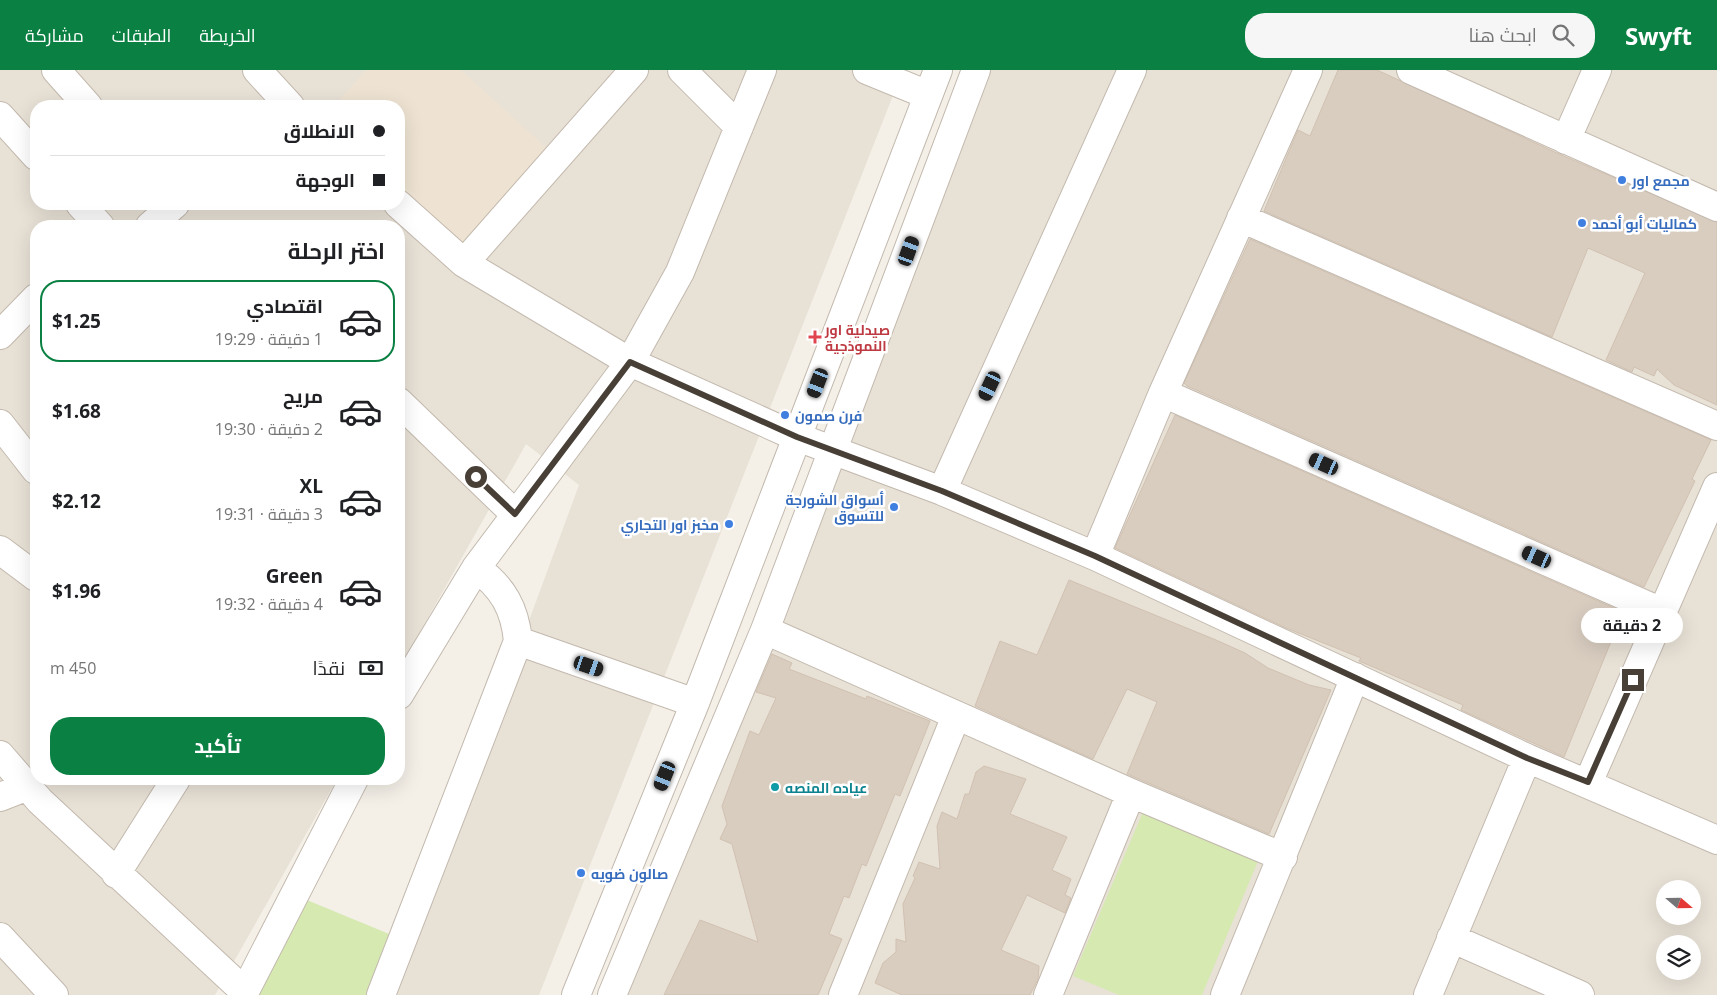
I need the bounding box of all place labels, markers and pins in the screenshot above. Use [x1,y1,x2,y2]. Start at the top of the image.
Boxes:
place label: مجمع اور [1631,171,1690,191]
marker: مجمع اور [1616,174,1628,186]
place label: كماليات أبو أحمد [1592,214,1697,233]
marker: كماليات أبو أحمد [1576,217,1588,229]
place label: صيدلية اور النموذجية [824,320,890,355]
marker: صيدلية اور النموذجية [809,331,821,343]
place label: فرن صمون [795,406,862,425]
marker: فرن صمون [779,409,791,421]
place label: أسواق الشورجة للتسوق [785,490,884,525]
marker: أسواق الشورجة للتسوق [888,501,900,513]
place label: مخبز اور التجاري [621,515,719,536]
marker: مخبز اور التجاري [723,518,735,530]
place label: عياده المنصه [785,778,867,797]
marker: عياده المنصه [769,781,781,793]
place label: صالون ضويه [591,864,668,883]
marker: صالون ضويه [575,867,587,879]

